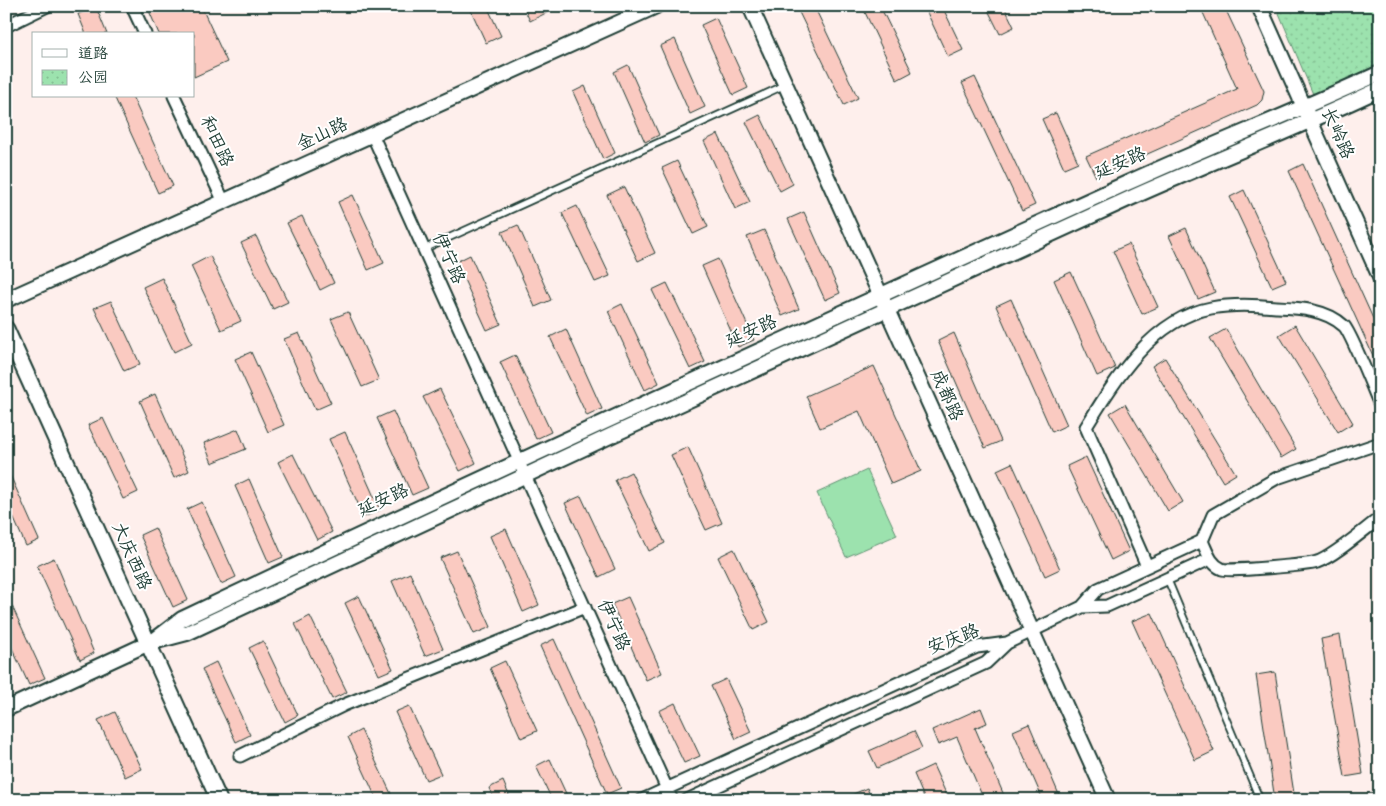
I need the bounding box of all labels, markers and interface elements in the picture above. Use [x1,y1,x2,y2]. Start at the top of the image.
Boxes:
legend [32,32,195,98]
text: 道路 [78,46,108,64]
text: 公园 [78,70,108,88]
street label: 长岭路 [1315,105,1357,163]
street label: 和田路 [194,113,237,171]
street label: 金山路 [294,114,352,157]
street label: 延安路 [1092,144,1150,186]
street label: 伊宁路 [426,230,468,288]
street label: 延安路 [723,312,781,354]
street label: 成都路 [924,367,966,425]
street label: 延安路 [355,480,413,523]
street label: 大庆西路 [106,519,155,594]
street label: 伊宁路 [591,597,633,655]
street label: 安庆路 [925,621,983,660]

